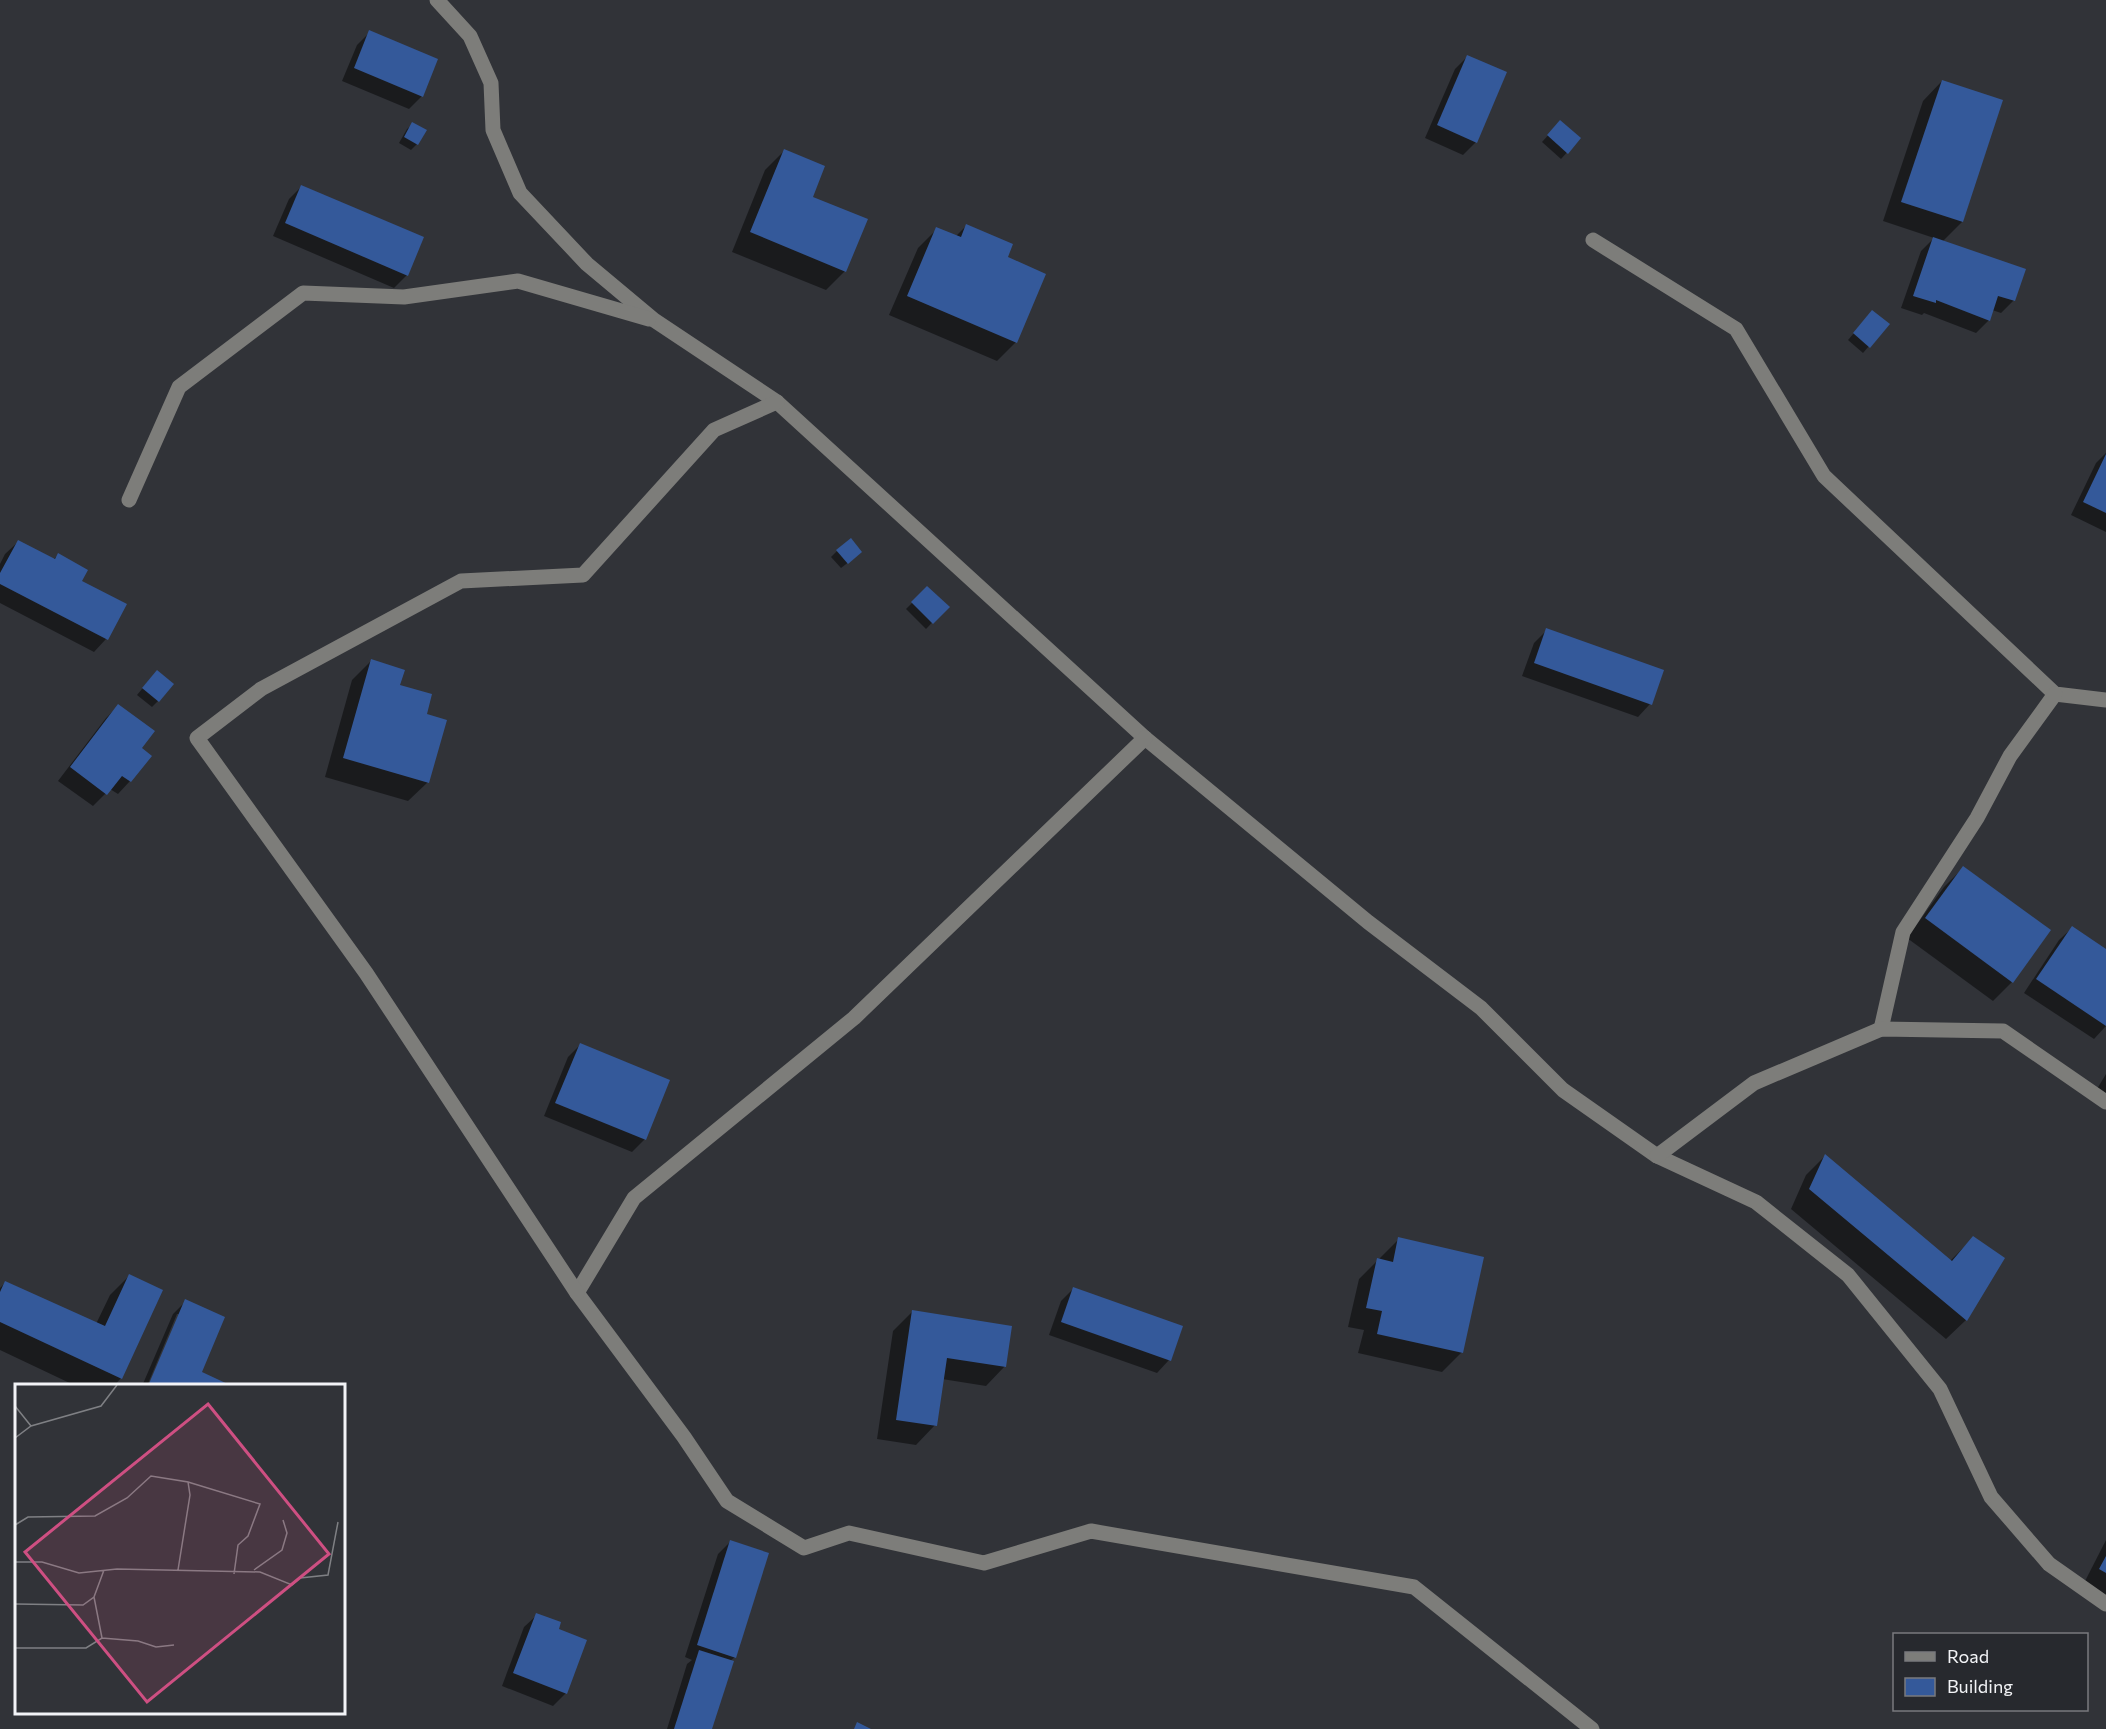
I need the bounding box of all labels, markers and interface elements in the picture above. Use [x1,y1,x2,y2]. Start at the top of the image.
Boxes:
inset map [15,1384,345,1714]
legend [1893,1633,2088,1711]
text: Road [1947,1645,1989,1667]
text: Building [1947,1675,2013,1697]

